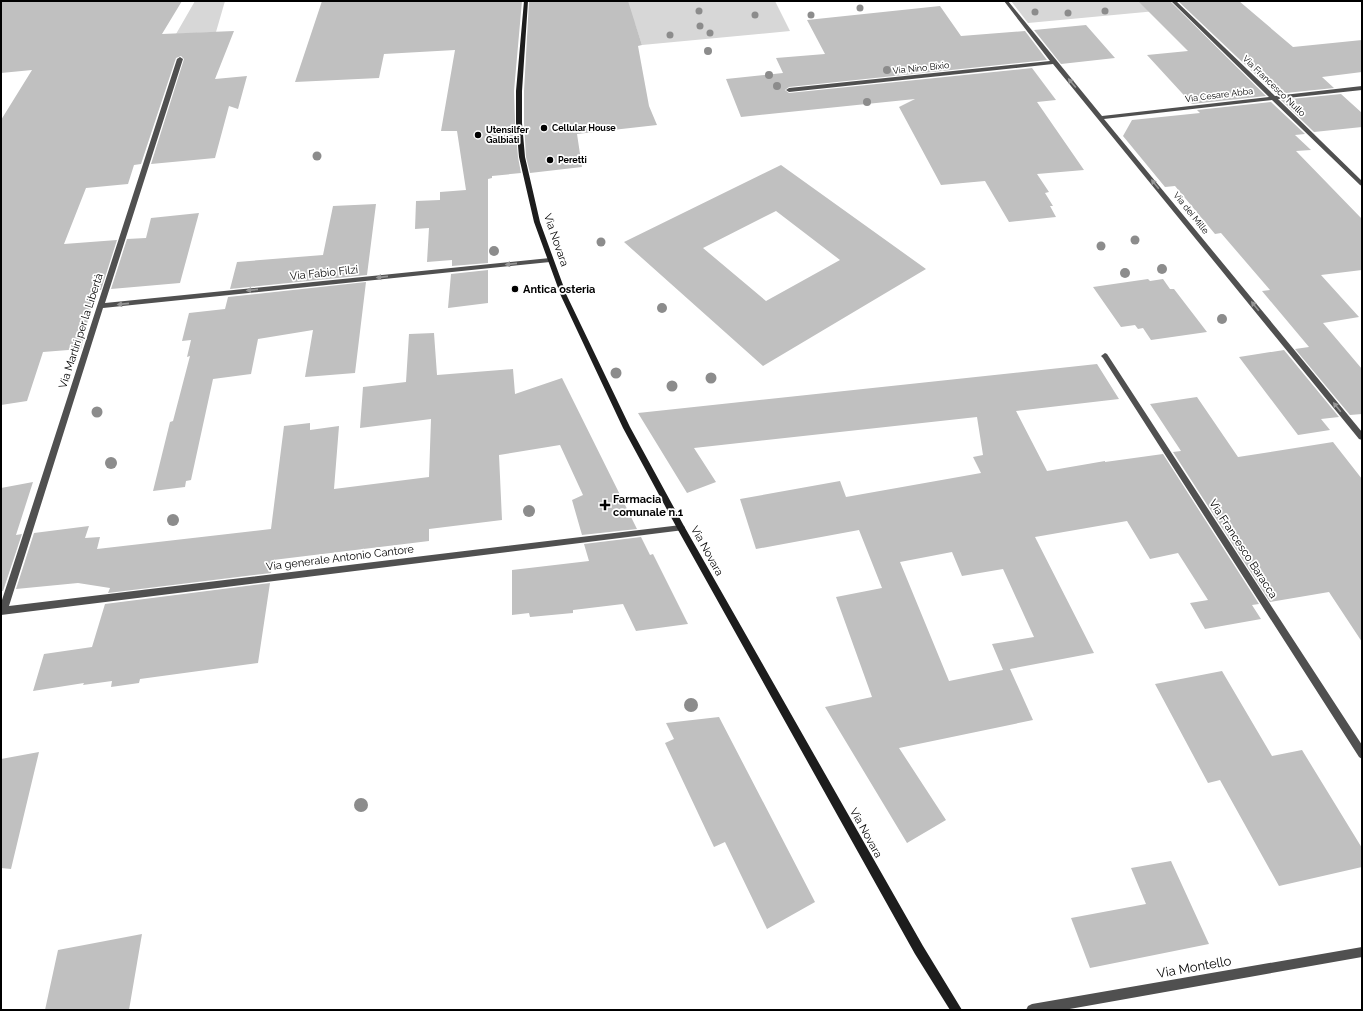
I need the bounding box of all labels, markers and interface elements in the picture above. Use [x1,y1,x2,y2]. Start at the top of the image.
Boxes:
street label: Via Francesco Nullo [1241,54,1307,118]
street label: Via Nino Bixio [892,60,950,76]
one-way arrow [1068,78,1077,89]
street label: Via Cesare Abba [1184,86,1254,104]
marker: Cellular House [539,123,549,133]
place label: Cellular House [552,123,616,133]
place label: Utensilfer Galbiati [486,125,529,145]
marker: Utensilfer Galbiati [473,130,483,140]
marker: Peretti [545,155,555,165]
place label: Peretti [558,155,587,165]
one-way arrow [1151,178,1160,189]
street label: Via dei Mille [1171,190,1211,236]
street label: Via Novara [541,212,571,268]
one-way arrow [505,261,517,268]
street label: Via Fabio Filzi [289,263,359,283]
street label: Via Martiri per la Libertà [56,272,106,390]
one-way arrow [376,274,388,281]
place label: Antica osteria [523,283,595,296]
marker: Antica osteria [510,284,520,294]
one-way arrow [246,287,258,294]
one-way arrow [117,300,129,307]
one-way arrow [1251,301,1259,312]
one-way arrow [1333,401,1342,412]
place label: Farmacia comunale n.1 [613,493,684,519]
street label: Via Francesco Baracca [1206,497,1280,601]
marker: Farmacia comunale n.1 [600,500,610,510]
street label: Via Novara [688,524,726,578]
street label: Via generale Antonio Cantore [265,542,415,574]
street label: Via Novara [847,806,885,860]
street label: Via Montello [1156,953,1233,981]

